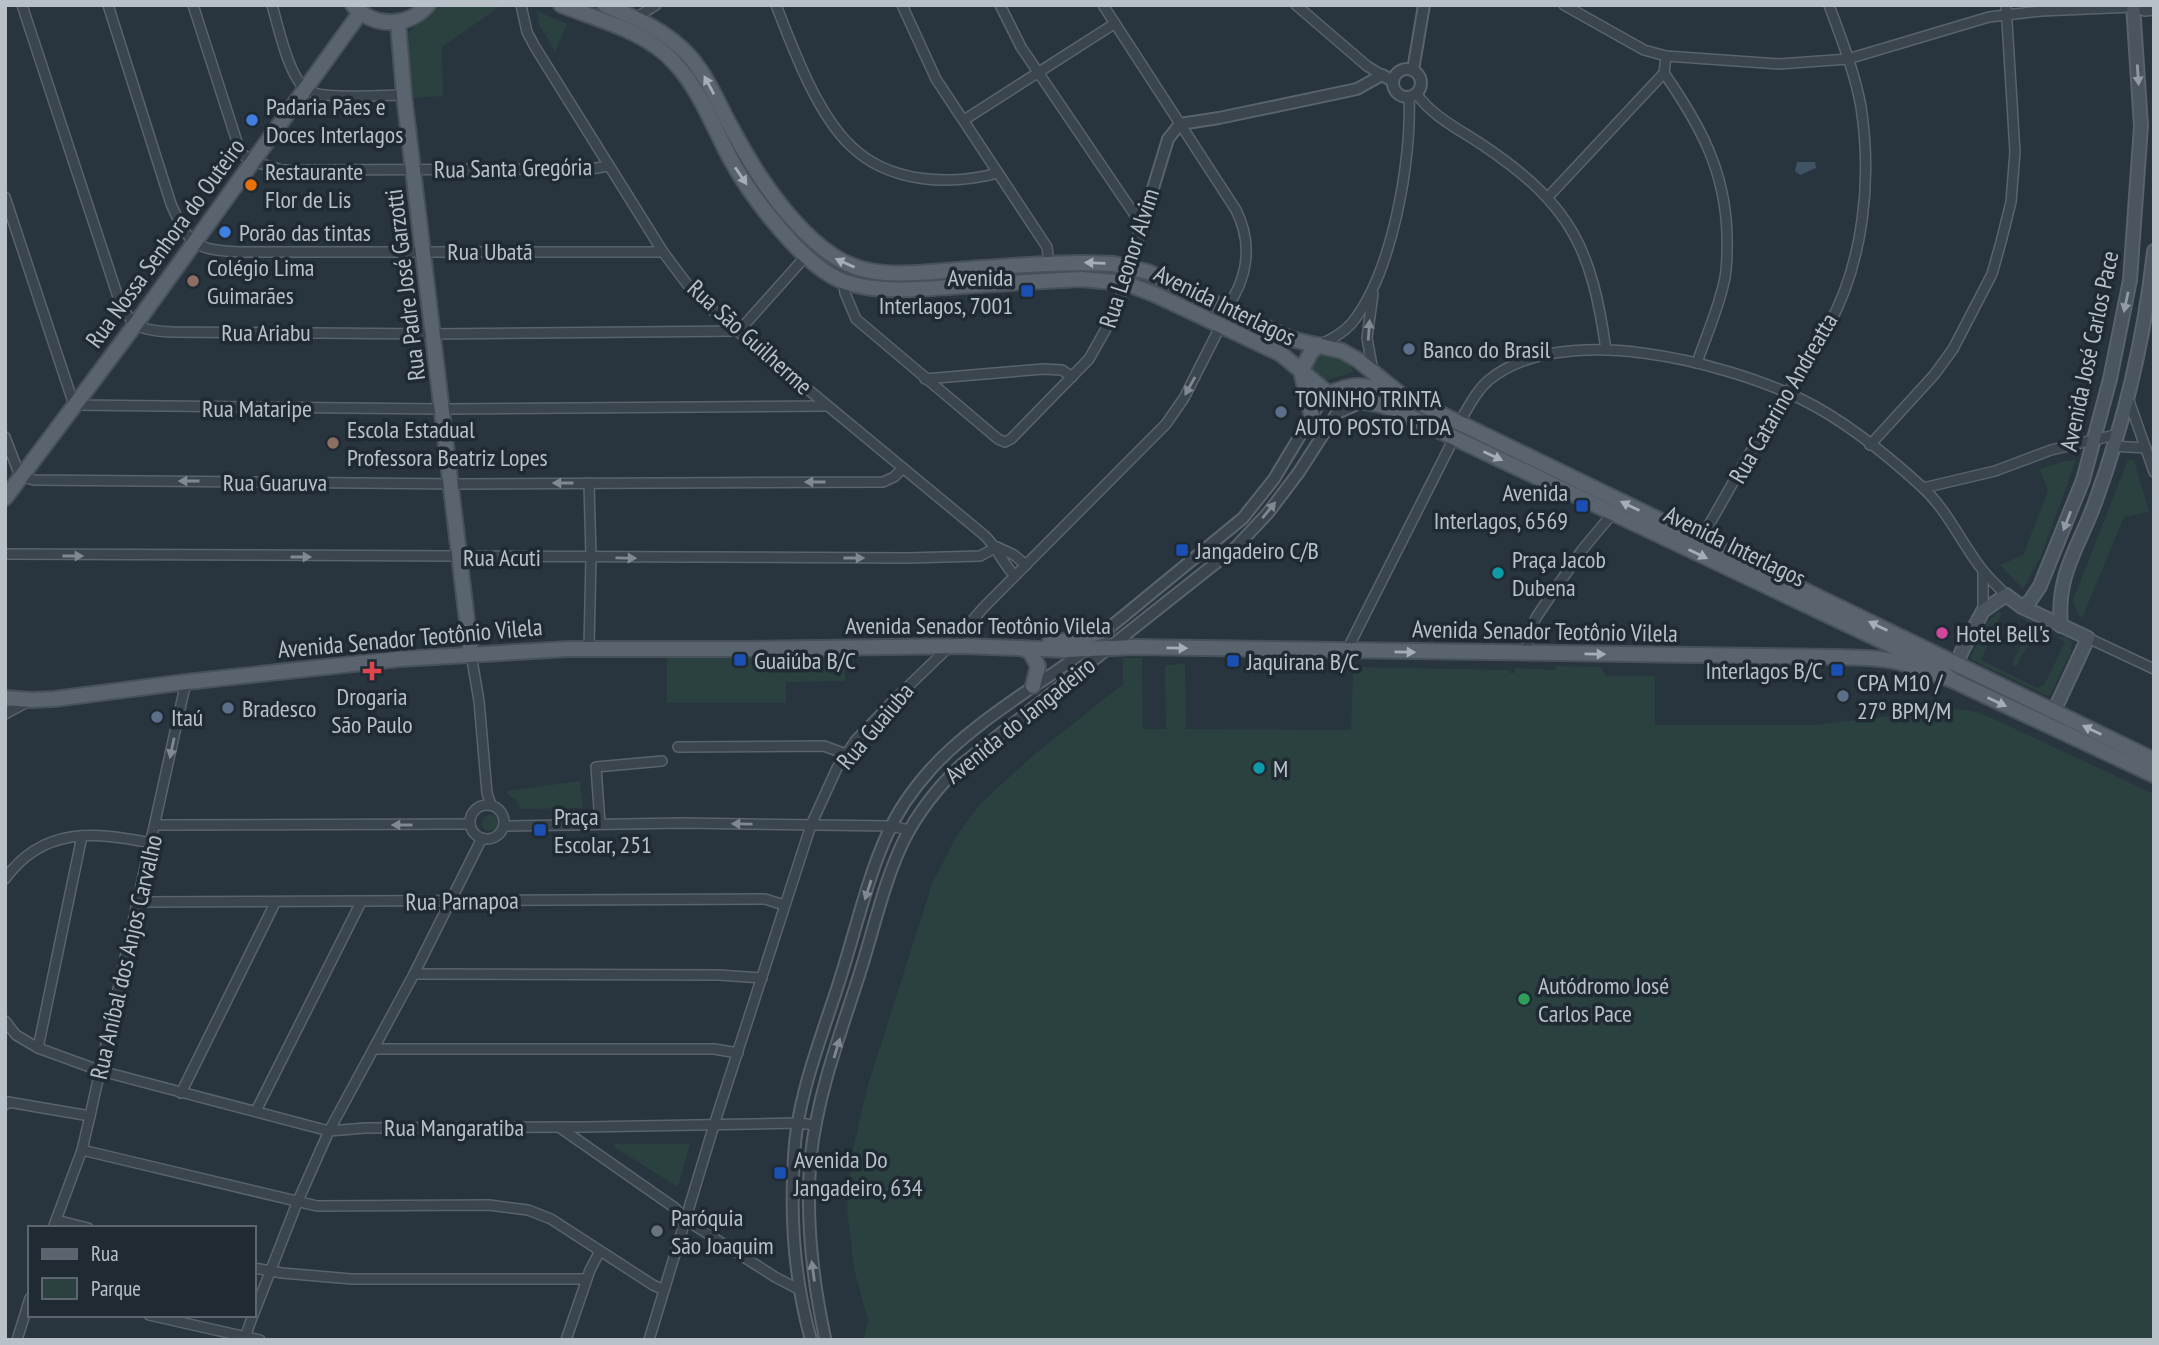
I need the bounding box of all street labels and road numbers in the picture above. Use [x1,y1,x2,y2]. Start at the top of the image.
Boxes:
street label: Rua Nossa Senhora do Outeiro [79,132,251,354]
street label: Rua Santa Gregória [433,151,593,185]
street label: Rua Leonor Alvim [1092,184,1166,332]
street label: Rua Padre José Garzotti [378,187,432,383]
street label: Rua Ubatã [447,236,533,267]
street label: Avenida José Carlos Pace [2053,248,2125,454]
street label: Avenida Interlagos [1149,257,1301,353]
street label: Rua São Guilherme [681,273,819,401]
street label: Rua Catarino Andreatta [1722,307,1844,489]
street label: Rua Ariabu [221,317,311,348]
street label: Rua Mataripe [202,393,312,424]
street label: Rua Guaruva [223,467,327,498]
street label: Avenida Interlagos [1659,498,1811,594]
street label: Rua Acuti [463,542,541,573]
street label: Avenida Senador Teotônio Vilela [845,610,1111,641]
street label: Avenida Senador Teotônio Vilela [276,611,544,665]
street label: Avenida Senador Teotônio Vilela [1412,613,1678,649]
street label: Avenida do Jangadeiro [938,650,1102,790]
street label: Rua Guaiuba [830,676,920,776]
street label: Rua Aníbal dos Anjos Carvalho [83,832,169,1082]
street label: Rua Parnapoa [405,885,519,917]
street label: Rua Mangaratiba [384,1112,524,1143]

